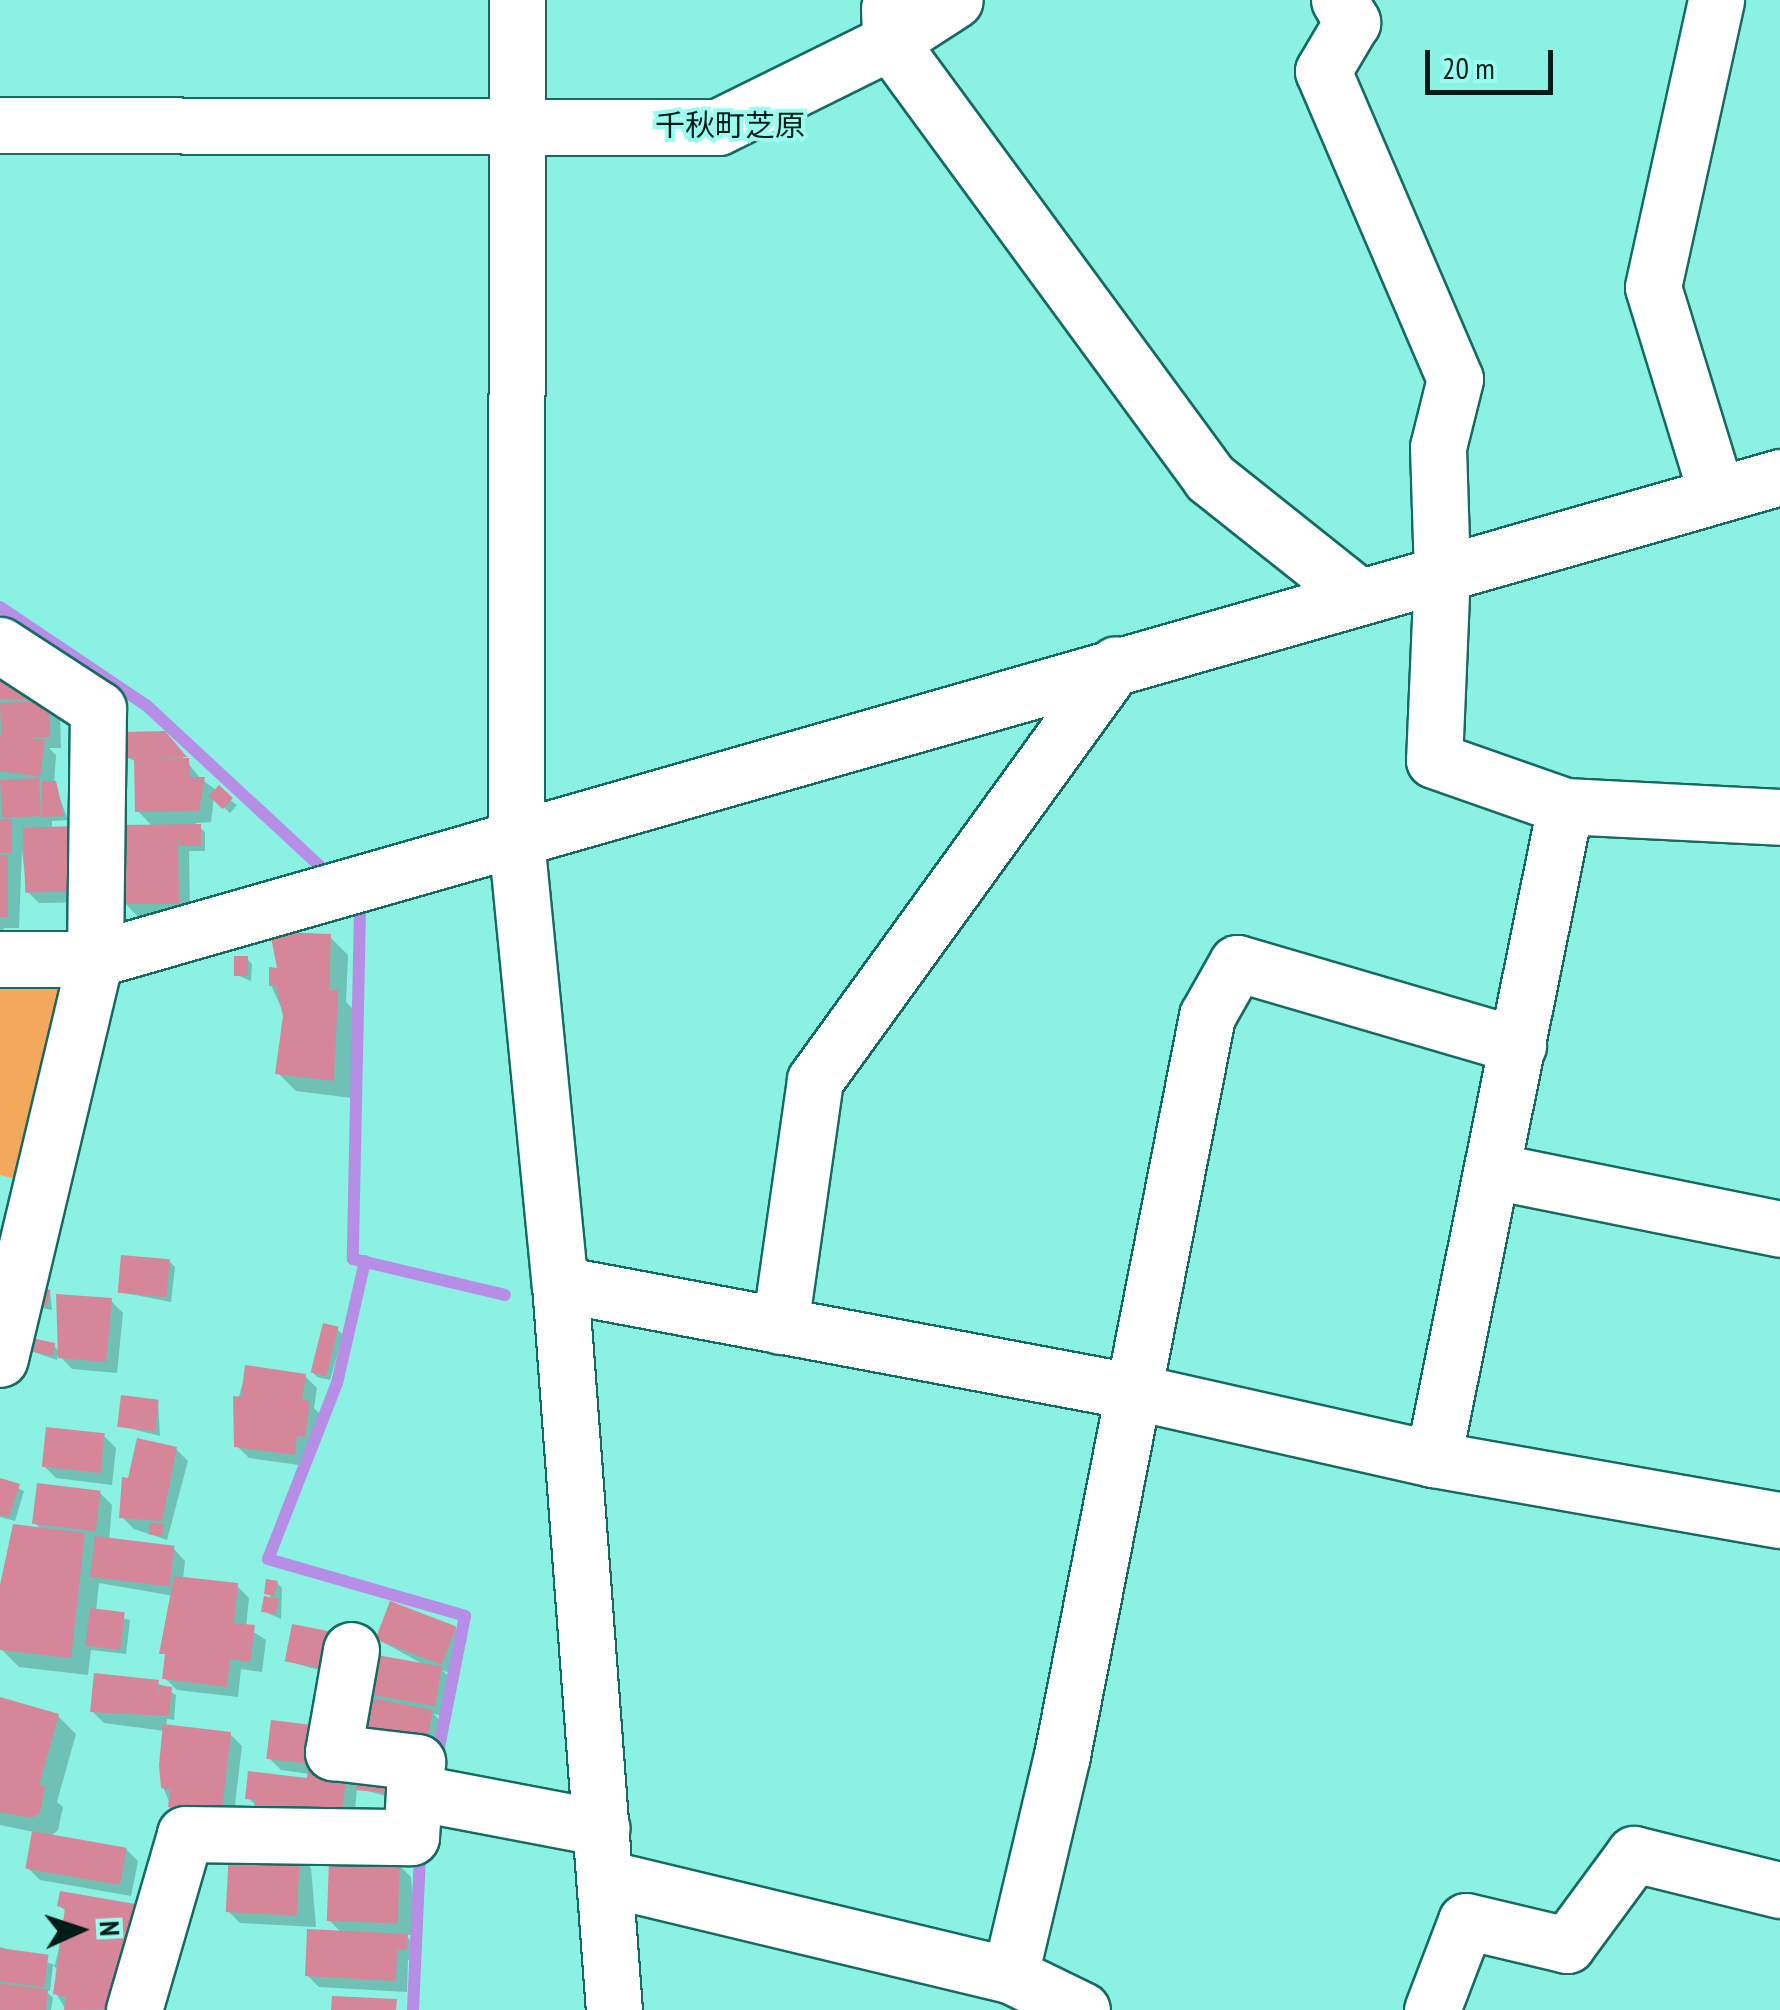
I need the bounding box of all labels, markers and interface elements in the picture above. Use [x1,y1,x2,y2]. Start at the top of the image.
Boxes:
scale bar [1430,30,1558,92]
text: 20 m [1442,48,1495,87]
district label: 千秋町芝原 [655,107,805,143]
north arrow [30,1880,130,1980]
text: N [92,1920,129,1937]

